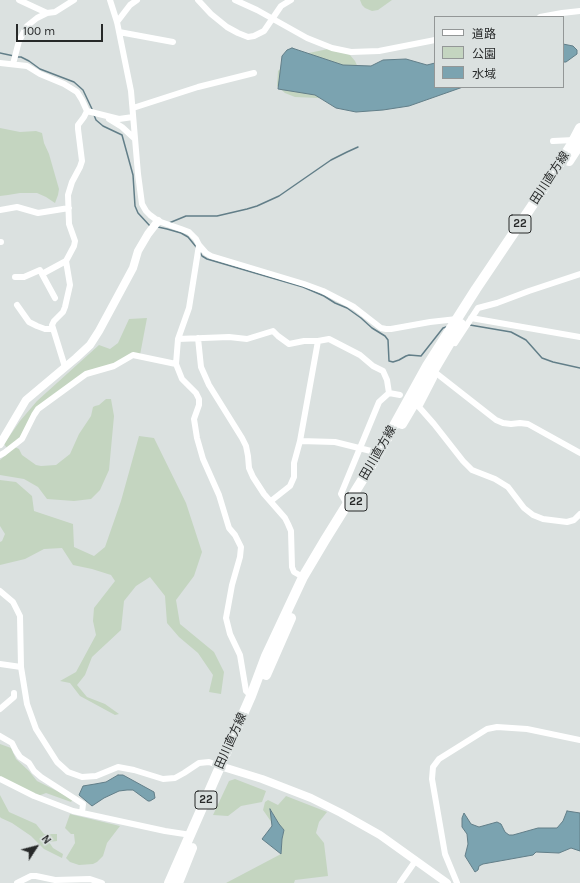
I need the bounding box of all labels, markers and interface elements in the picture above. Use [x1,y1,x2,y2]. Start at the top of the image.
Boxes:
scale bar [18,16,105,42]
legend [434,16,564,88]
text: 100 m [23,24,55,38]
text: 道路 [472,27,496,41]
text: 公園 [472,47,496,61]
text: 水域 [472,67,496,81]
street label: 田川直方線 [528,149,572,207]
road number: 22 [509,215,531,233]
street label: 田川直方線 [357,423,399,483]
road number: 22 [345,493,367,511]
street label: 田川直方線 [212,711,250,771]
road number: 22 [195,791,217,809]
north arrow [16,827,56,867]
text: N [39,833,54,847]

